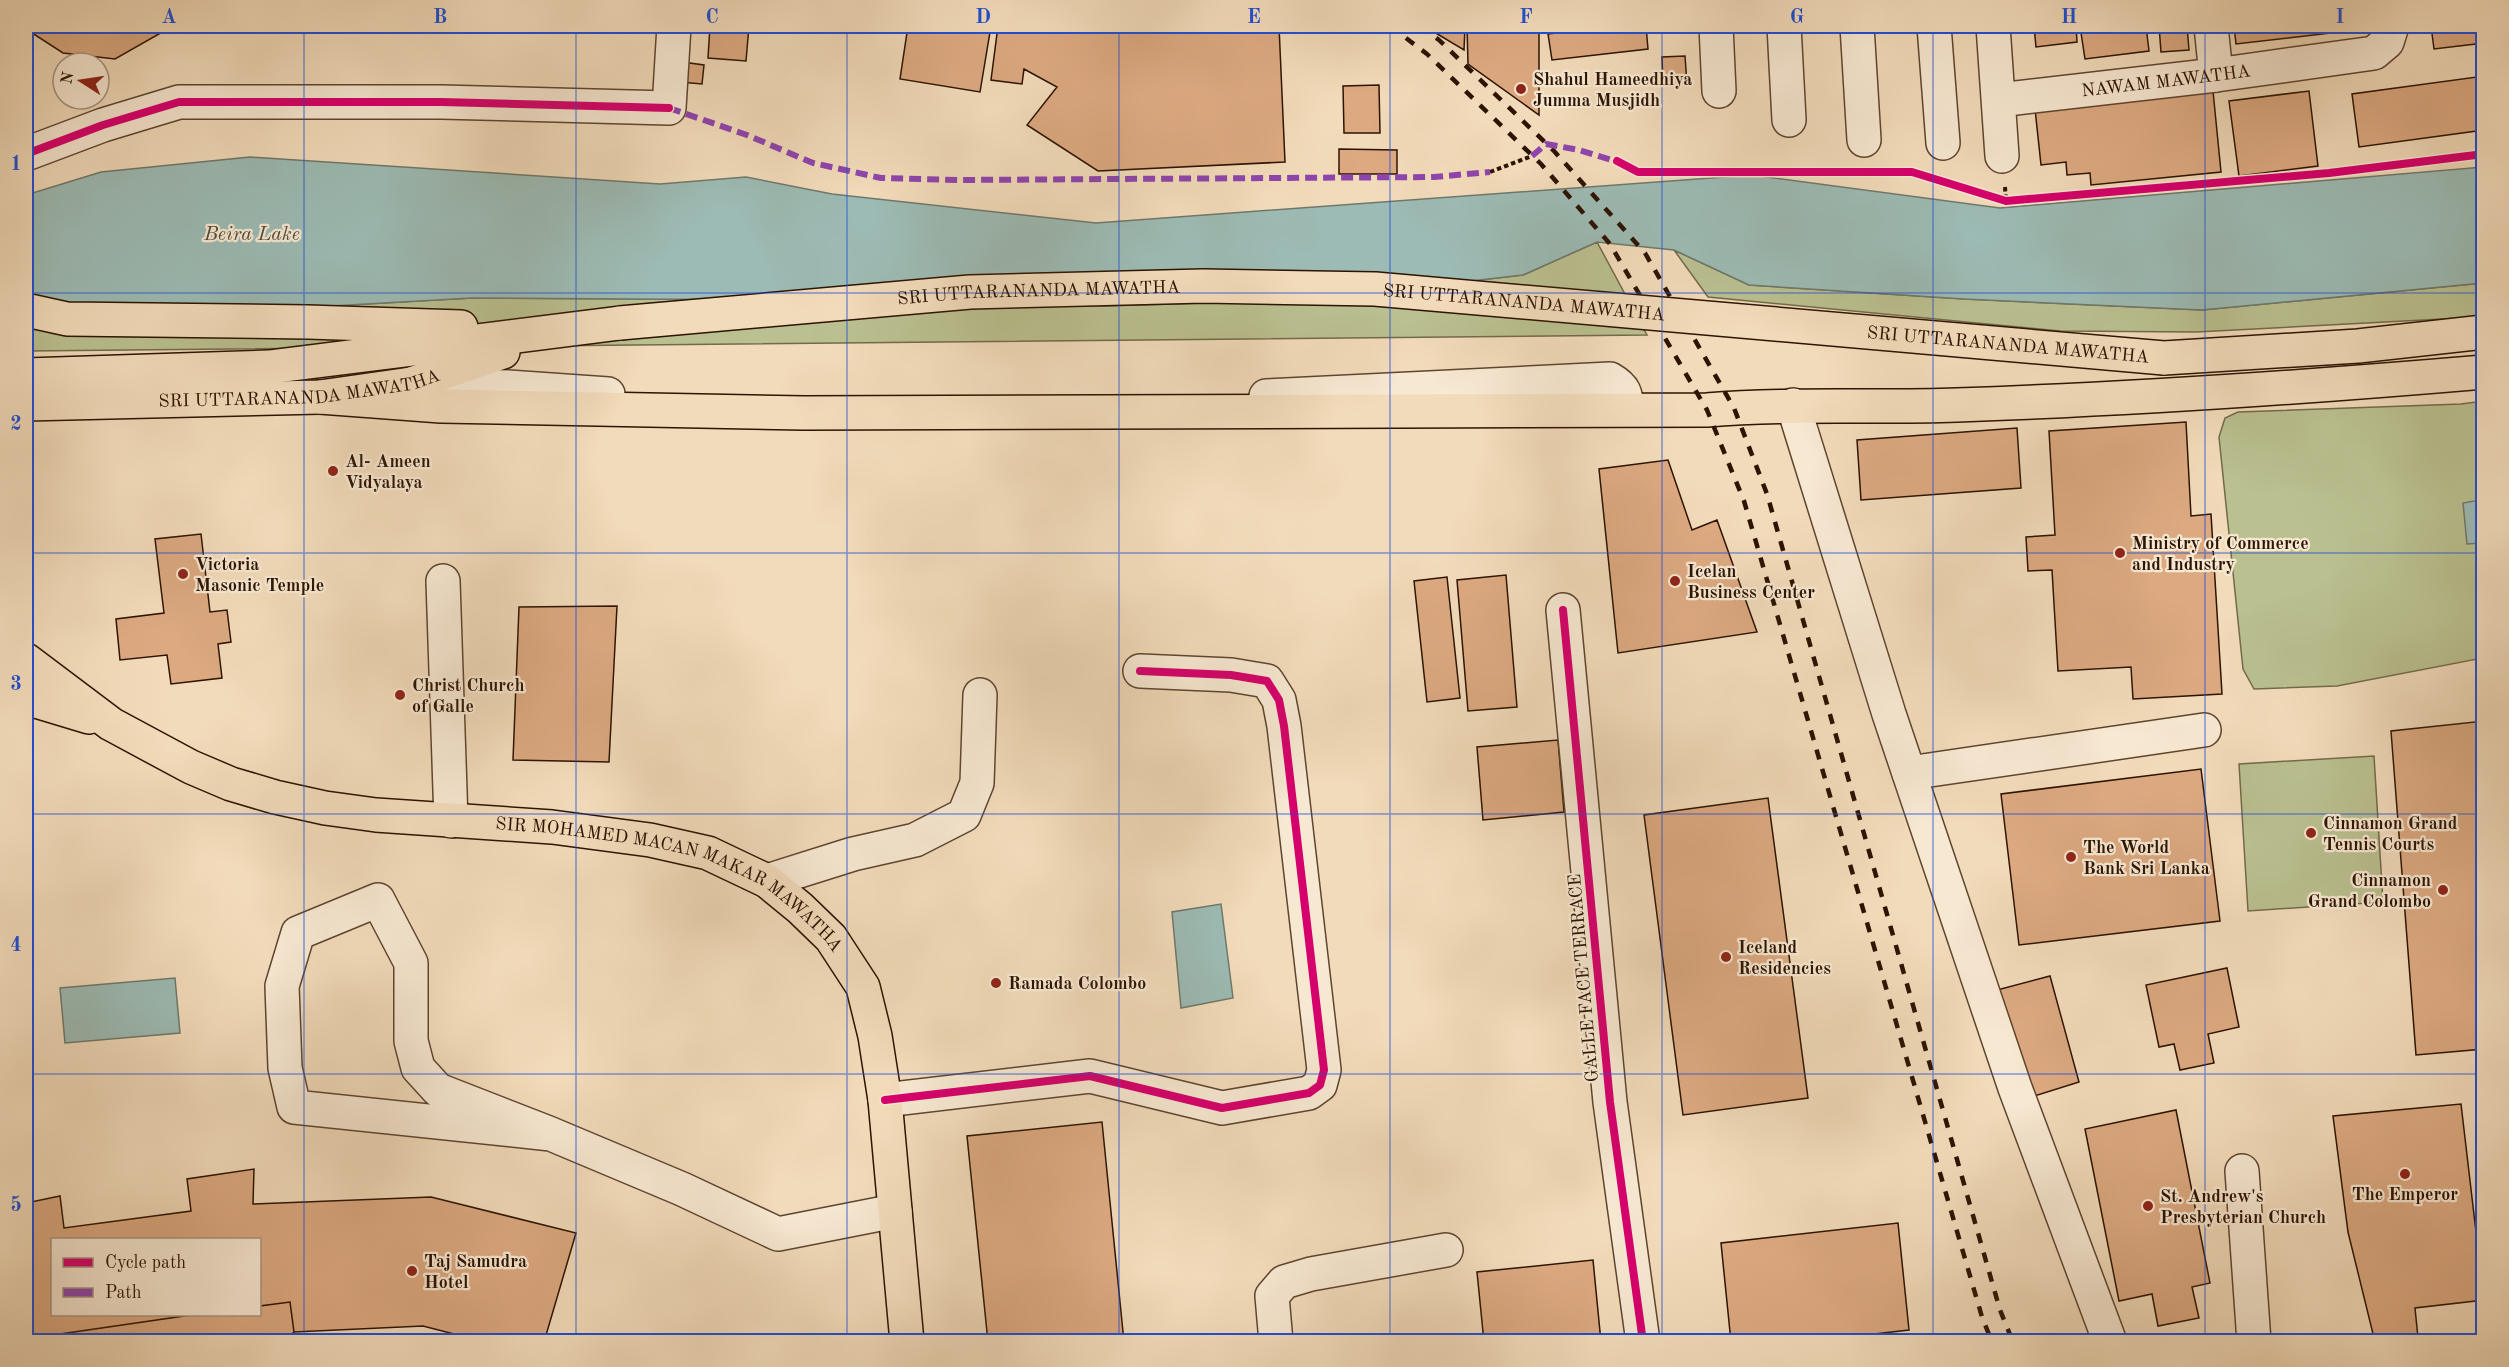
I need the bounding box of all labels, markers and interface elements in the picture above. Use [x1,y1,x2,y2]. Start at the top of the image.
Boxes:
text: A [161,8,177,28]
text: B [433,8,447,28]
text: C [705,8,719,28]
text: D [975,8,991,28]
text: E [1247,8,1261,28]
text: F [1519,8,1533,28]
text: G [1790,8,1804,28]
text: H [2061,8,2077,28]
text: I [2336,8,2344,28]
north arrow [51,51,111,111]
street label: NAWAM MAWATHA [2080,62,2252,100]
text: N [59,70,78,86]
place label: Shahul Hameedhiya Jumma Musjidh [1533,71,1692,110]
marker: Shahul Hameedhiya Jumma Musjidh [1514,82,1528,96]
text: 1 [10,155,22,175]
water label: Beira Lake [203,225,300,245]
street label: SRI UTTARANANDA MAWATHA [897,279,1181,308]
street label: SRI UTTARANANDA MAWATHA [1382,282,1666,324]
street label: SRI UTTARANANDA MAWATHA [1866,324,2150,367]
street label: SRI UTTARANANDA MAWATHA [158,367,442,411]
text: 2 [10,415,22,435]
place label: Al- Ameen Vidyalaya [345,453,431,492]
marker: Al- Ameen Vidyalaya [326,464,340,478]
place label: Ministry of Commerce and Industry [2132,535,2309,574]
marker: Ministry of Commerce and Industry [2113,546,2127,560]
place label: Victoria Masonic Temple [195,556,324,595]
place label: Icelan Business Center [1687,563,1815,602]
marker: Victoria Masonic Temple [176,567,190,581]
marker: Icelan Business Center [1668,574,1682,588]
text: 3 [10,675,22,695]
place label: Christ Church of Galle [412,677,525,716]
marker: Christ Church of Galle [393,688,407,702]
street label: SIR MOHAMED MACAN MAKAR MAWATHA [495,815,845,955]
place label: Cinnamon Grand Tennis Courts [2323,815,2458,854]
marker: Cinnamon Grand Tennis Courts [2304,826,2318,840]
place label: The World Bank Sri Lanka [2083,839,2210,878]
marker: The World Bank Sri Lanka [2064,850,2078,864]
place label: Cinnamon Grand Colombo [2308,872,2431,911]
street label: GALLE FACE TERRACE [1566,873,1602,1083]
marker: Cinnamon Grand Colombo [2436,883,2450,897]
text: 4 [10,936,22,956]
place label: Iceland Residencies [1738,939,1831,978]
marker: Iceland Residencies [1719,950,1733,964]
place label: Ramada Colombo [1008,975,1146,993]
marker: Ramada Colombo [989,976,1003,990]
marker: The Emperor [2398,1167,2412,1181]
place label: The Emperor [2352,1186,2458,1204]
place label: St. Andrew's Presbyterian Church [2160,1188,2326,1227]
text: 5 [10,1195,22,1216]
marker: St. Andrew's Presbyterian Church [2141,1199,2155,1213]
legend [51,1238,261,1316]
place label: Taj Samudra Hotel [424,1253,527,1292]
text: Cycle path [105,1254,186,1272]
marker: Taj Samudra Hotel [405,1264,419,1278]
text: Path [105,1284,142,1302]

